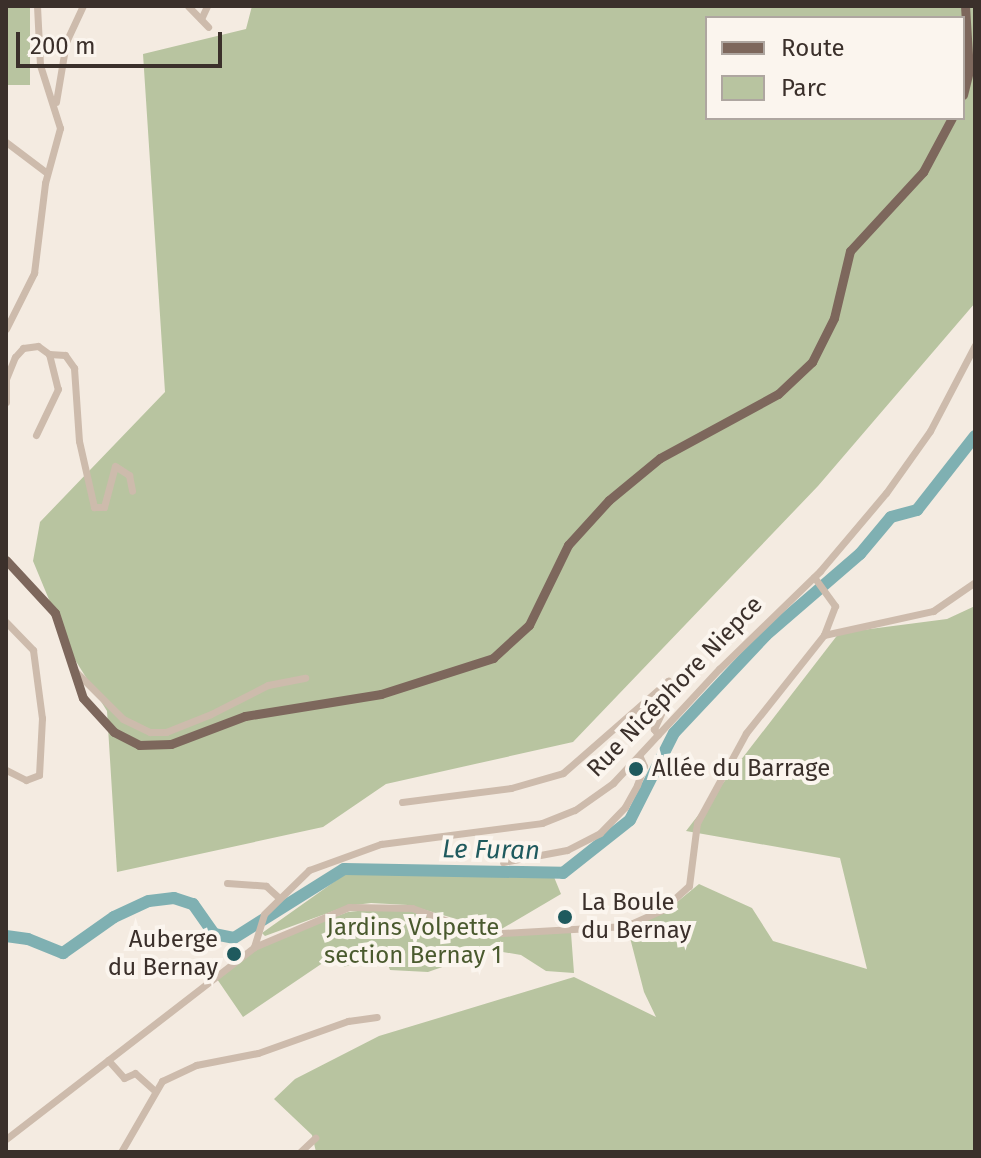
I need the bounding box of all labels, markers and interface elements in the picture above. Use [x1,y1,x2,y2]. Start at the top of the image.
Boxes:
scale bar [20,16,226,66]
legend [705,16,965,120]
text: 200 m [30,32,96,60]
text: Route [781,34,845,62]
text: Parc [781,74,827,102]
street label: Rue Nicéphore Niepce [581,591,769,783]
place label: Allée du Barrage [652,755,830,783]
marker: Allée du Barrage [627,760,645,778]
water label: Le Furan [442,834,540,866]
place label: La Boule du Bernay [581,889,691,945]
marker: La Boule du Bernay [556,908,574,926]
park label: Jardins Volpette section Bernay 1 [324,914,502,970]
place label: Auberge du Bernay [108,926,218,982]
marker: Auberge du Bernay [225,945,243,963]

